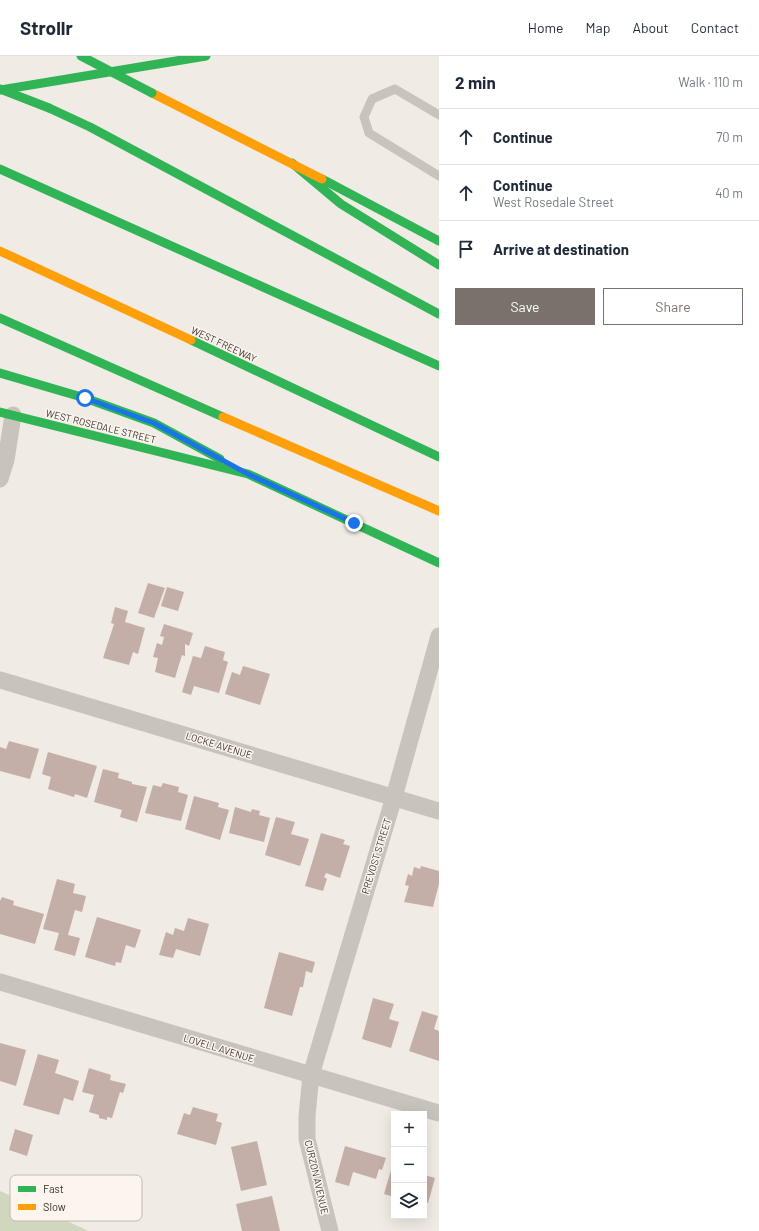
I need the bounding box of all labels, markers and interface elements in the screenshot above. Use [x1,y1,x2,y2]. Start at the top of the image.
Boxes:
text: Strollr [20,16,73,39]
text: Home [528,19,564,36]
text: Map [586,19,610,36]
text: About [632,19,669,36]
text: Contact [691,19,739,36]
text: 2 min [455,72,496,92]
text: Walk · 110 m [678,74,743,90]
icon: ahead [455,126,477,148]
text: Continue [493,128,553,146]
text: 70 m [716,129,743,145]
text: Continue [493,176,553,194]
icon: ahead [455,182,477,204]
text: 40 m [715,185,743,201]
text: West Rosedale Street [493,194,614,210]
icon: arrive [455,238,477,260]
text: Arrive at destination [493,240,629,258]
button: Save [455,288,595,325]
button: Share [603,288,743,325]
street label: WEST FREEWAY [189,324,259,365]
route start [76,389,94,407]
street label: WEST ROSEDALE STREET [45,406,158,446]
route end [345,514,363,532]
street label: LOCKE AVENUE [184,729,254,761]
street label: PREVOST STREET [359,816,393,895]
street label: LOVELL AVENUE [182,1031,256,1065]
map controls [391,1111,427,1219]
button: + [391,1111,427,1147]
street label: CURZON AVENUE [303,1139,331,1215]
button: − [391,1147,427,1183]
legend [10,1175,142,1221]
text: Fast [43,1182,64,1195]
button: layers [391,1183,427,1219]
text: Slow [43,1200,66,1213]

